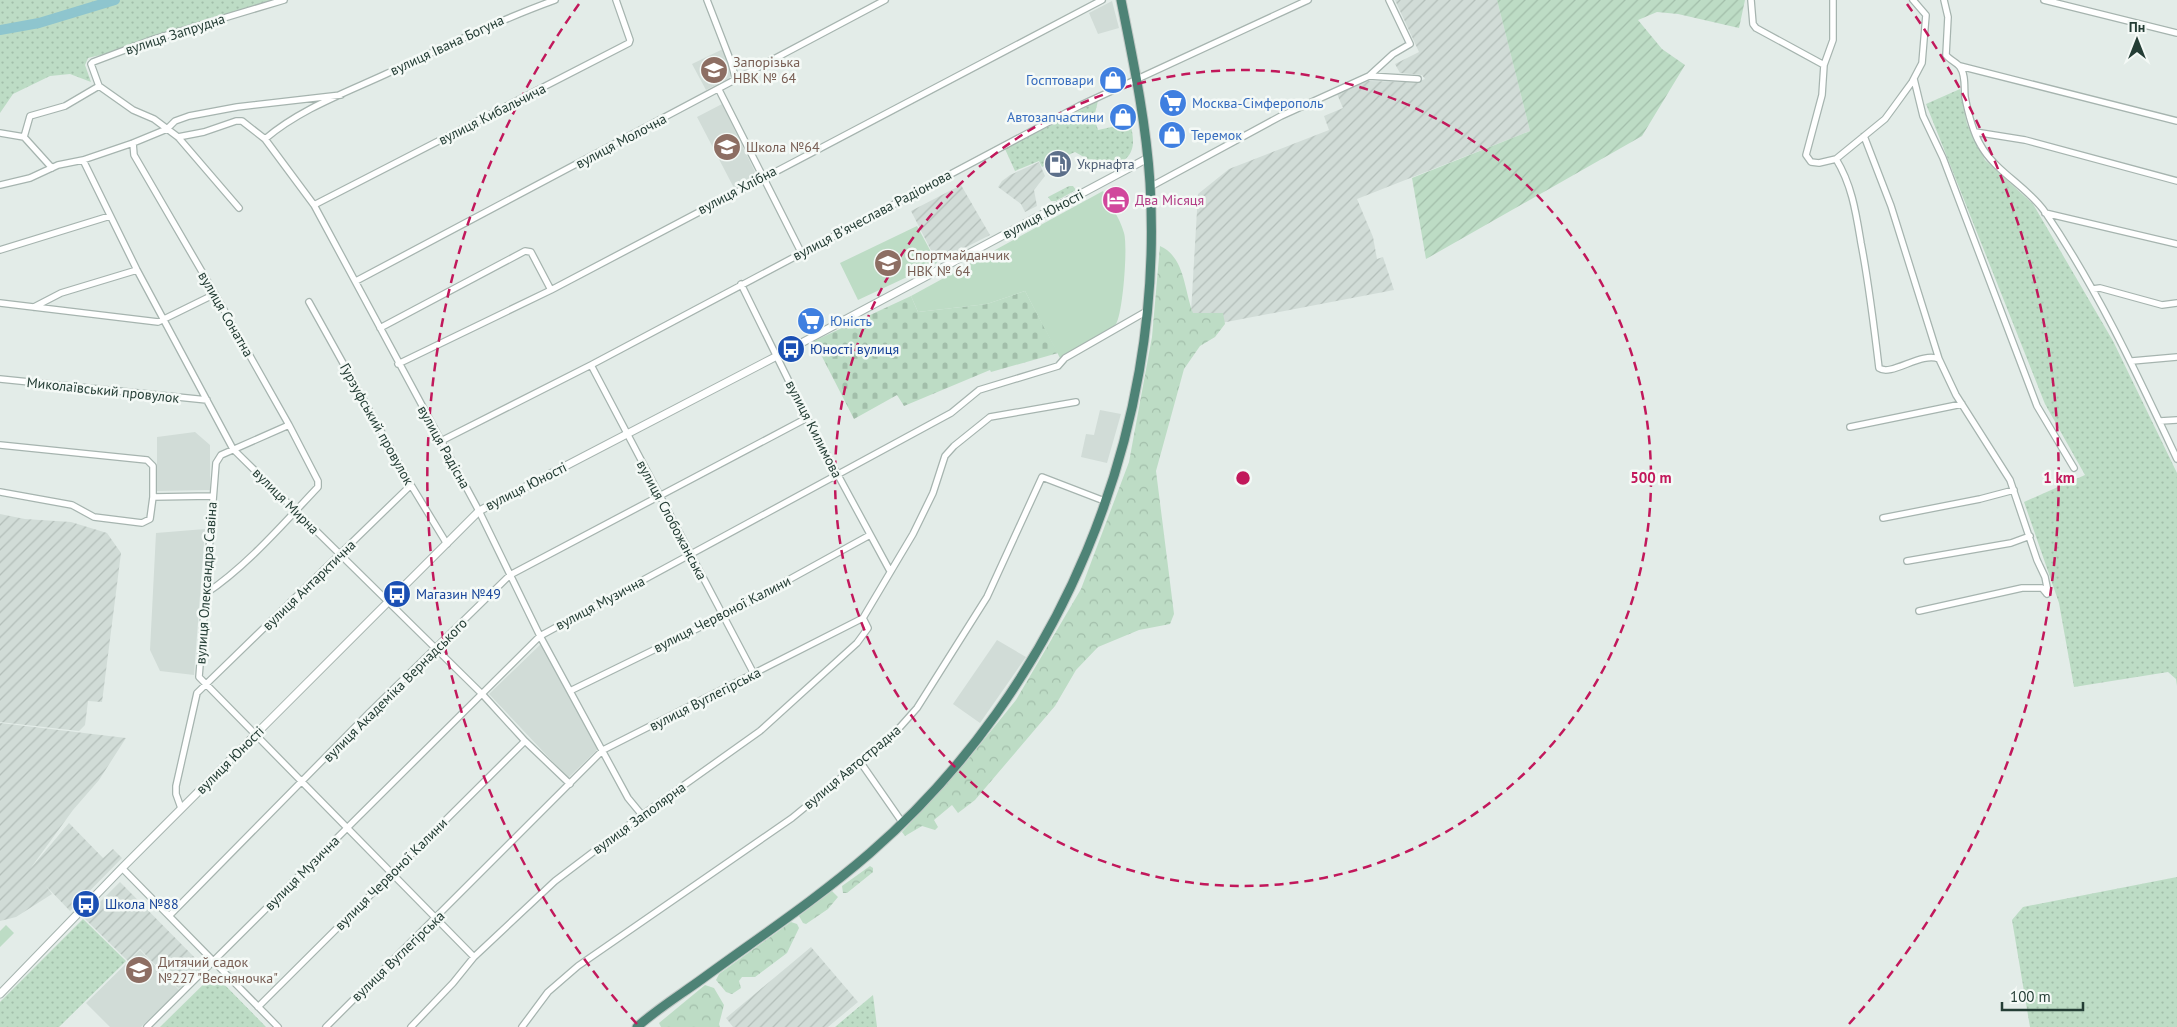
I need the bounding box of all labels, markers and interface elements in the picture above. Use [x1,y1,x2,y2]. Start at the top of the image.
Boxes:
street label: вулиця Запрудна [123,9,227,59]
street label: вулиця Івана Богуна [387,11,507,79]
north arrow [2112,15,2162,65]
text: Пн [2129,18,2145,36]
place label: Запорізька НВК № 64 [733,53,800,87]
school or university icon: Запорізька НВК № 64 [699,55,729,85]
shop icon: Госптовари [1098,65,1128,95]
place label: Госптовари [1026,71,1094,89]
street label: вулиця Кибальчича [435,79,549,149]
supermarket icon: Москва-Сімферополь [1158,88,1188,118]
place label: Москва-Сімферополь [1192,94,1324,112]
shop icon: Автозапчастини [1108,102,1138,132]
place label: Автозапчастини [1007,108,1104,126]
street label: вулиця Молочна [572,109,670,173]
shop icon: Теремок [1157,120,1187,150]
place label: Теремок [1191,126,1242,144]
school or university icon: Школа №64 [712,132,742,162]
place label: Школа №64 [746,138,820,156]
fuel station icon: Укрнафта [1043,149,1073,179]
place label: Укрнафта [1077,155,1135,173]
street label: вулиця Хлібна [694,162,780,218]
street label: вулиця В'ячеслава Радіонова [790,165,955,265]
street label: вулиця Юності [999,185,1087,243]
hotel icon: Два Місяця [1101,185,1131,215]
place label: Два Місяця [1135,191,1204,209]
place label: Спортмайданчик НВК № 64 [907,246,1010,280]
school or university icon: Спортмайданчик НВК № 64 [873,248,903,278]
street label: вулиця Сонатна [194,268,258,360]
supermarket icon: Юність [796,306,826,336]
place label: Юність [830,312,872,330]
bus stop icon: Юності вулиця [776,334,806,364]
place label: Юності вулиця [810,340,899,358]
street label: Гурзуфський провулок [336,360,418,488]
street label: Миколаївський провулок [26,373,180,407]
street label: вулиця Килимова [782,377,846,481]
street label: вулиця Радісна [414,402,474,492]
street label: вулиця Слобожанська [633,457,711,583]
street label: вулиця Юності [482,458,570,514]
street label: вулиця Мирна [249,464,323,538]
text: 500 m [1630,468,1672,487]
text: 1 km [2043,468,2075,487]
centre of rings [1234,469,1252,487]
street label: вулиця Олександра Савіна [191,501,221,665]
street label: вулиця Антарктична [259,536,359,634]
street label: вулиця Музична [552,572,648,634]
street label: вулиця Червоної Калини [650,572,794,656]
bus stop icon: Магазин №49 [382,579,412,609]
place label: Магазин №49 [416,585,501,603]
street label: вулиця Академіка Вернадського [319,614,471,766]
street label: вулиця Вуглегірська [646,663,764,735]
street label: вулиця Автострадна [800,721,905,813]
street label: вулиця Юності [192,722,268,798]
street label: вулиця Заполярна [589,778,689,858]
street label: вулиця Червоної Калини [331,814,451,934]
street label: вулиця Музична [261,832,343,914]
bus stop icon: Школа №88 [71,889,101,919]
place label: Школа №88 [105,895,179,913]
street label: вулиця Вуглегірська [348,907,448,1005]
place label: Дитячий садок №227 "Весняночка" [158,953,278,987]
school or university icon: Дитячий садок №227 "Весняночка" [124,955,154,985]
scale bar [2002,980,2083,1012]
text: 100 m [2010,987,2051,1006]

